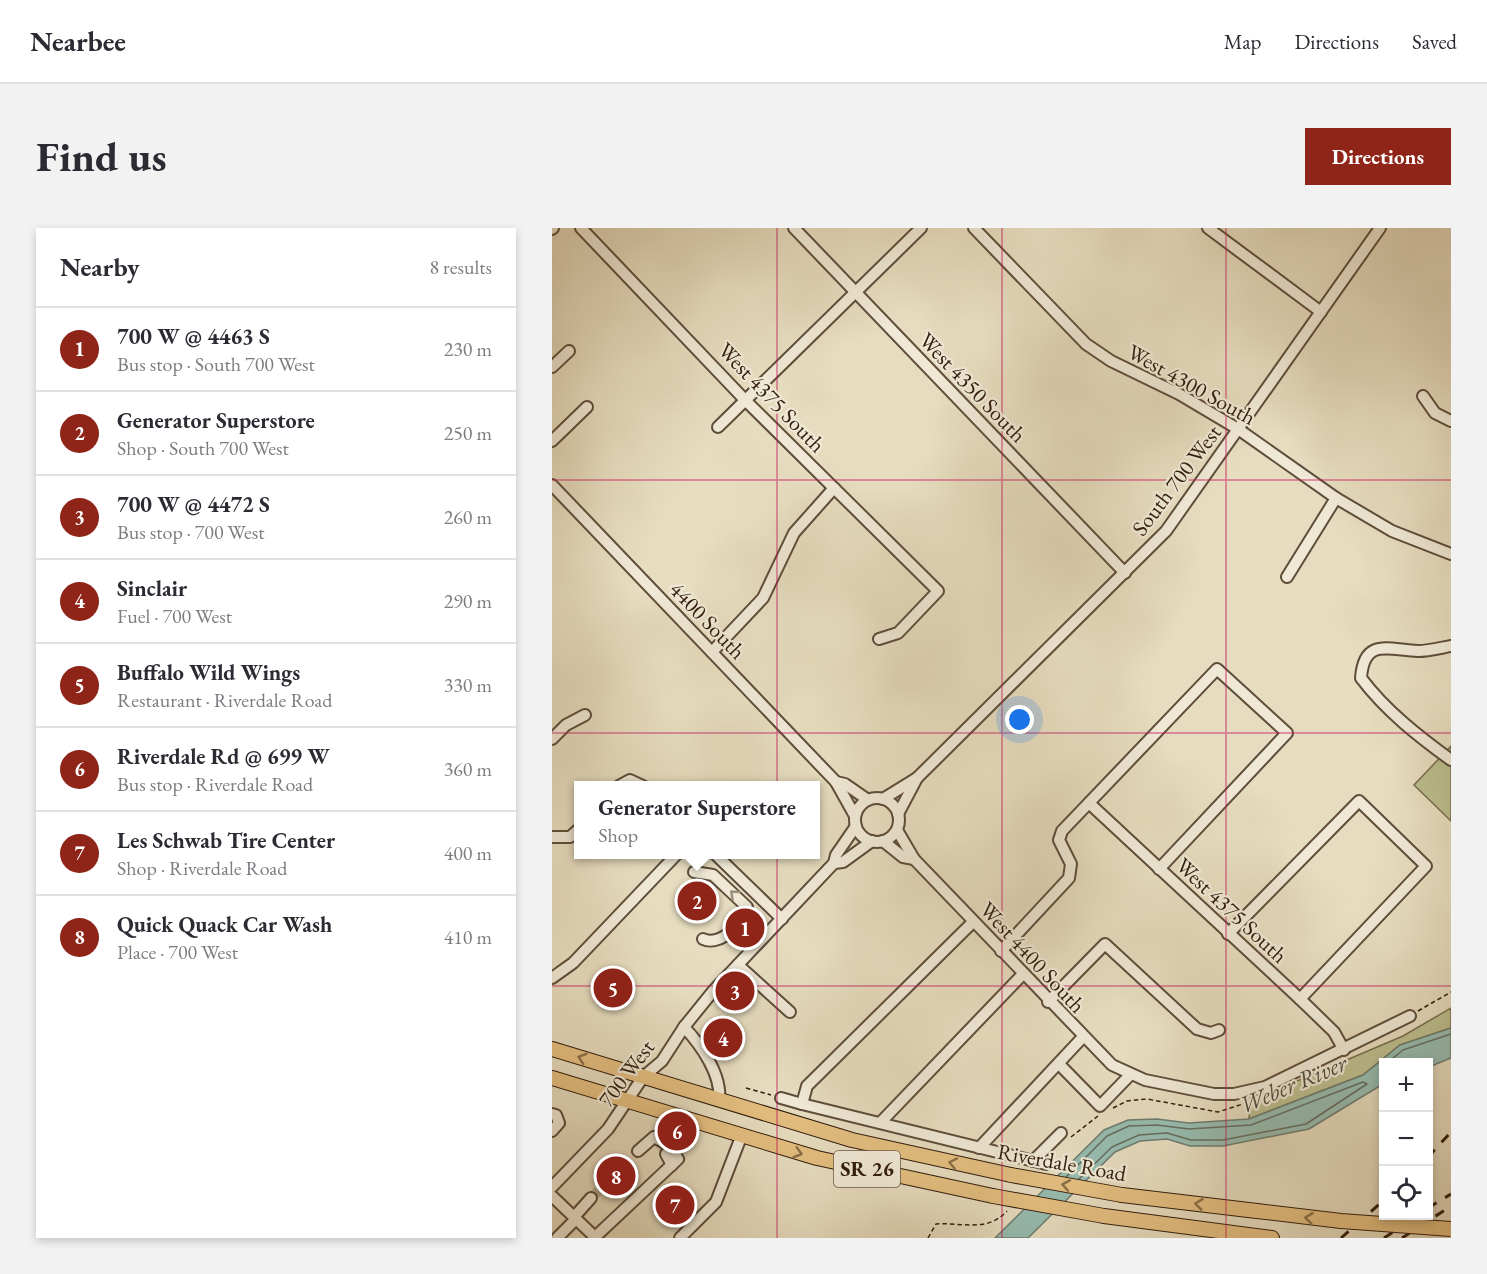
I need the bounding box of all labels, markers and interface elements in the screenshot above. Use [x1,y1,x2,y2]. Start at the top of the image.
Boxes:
text: Nearbee [30,23,126,59]
text: Map [1224,28,1261,55]
text: Directions [1294,28,1379,55]
text: Saved [1412,28,1457,55]
button: Directions [1305,128,1451,185]
text: Find us [36,129,167,184]
text: Nearby [60,250,140,284]
text: 8 results [429,254,492,280]
text: 700 W @ 4463 S [117,322,270,351]
street label: West 4350 South [913,326,1033,449]
text: 1 [74,336,85,362]
text: 230 m [444,336,492,362]
street label: West 4375 South [712,336,832,459]
street label: West 4300 South [1122,337,1261,432]
text: Bus stop · South 700 West [117,351,315,377]
text: Generator Superstore [117,406,315,435]
street label: South 700 West [1125,419,1228,542]
text: 2 [74,420,85,446]
text: 250 m [444,420,492,446]
text: Shop · South 700 West [117,435,289,461]
text: 700 W @ 4472 S [117,490,270,519]
text: 3 [74,504,85,530]
text: 260 m [444,504,492,530]
text: Bus stop · 700 West [117,519,264,545]
text: Sinclair [117,574,187,603]
street label: 4400 South [663,575,752,666]
text: 4 [74,588,85,614]
text: 290 m [444,588,492,614]
text: Fuel · 700 West [117,603,232,629]
text: Buffalo Wild Wings [117,658,300,687]
text: 5 [74,672,85,698]
text: 330 m [444,672,492,698]
text: Restaurant · Riverdale Road [117,687,332,713]
your location [1005,705,1034,734]
text: Riverdale Rd @ 699 W [117,742,330,771]
text: 6 [74,756,85,782]
text: 360 m [444,756,492,782]
text: Bus stop · Riverdale Road [117,771,313,797]
popup [574,781,820,859]
text: Generator Superstore [598,793,796,822]
text: Shop [598,822,638,848]
text: Les Schwab Tire Center [117,826,335,855]
text: 7 [74,840,85,866]
text: 400 m [444,840,492,866]
street label: West 4375 South [1170,851,1294,970]
text: Shop · Riverdale Road [117,855,287,881]
pin: 2 [678,878,716,924]
one-way arrow [730,890,741,901]
street label: West 4400 South [973,895,1092,1019]
pin: 1 [726,906,764,950]
text: Quick Quack Car Wash [117,910,332,939]
text: 8 [74,924,85,950]
text: 410 m [444,924,492,950]
text: Place · 700 West [117,939,238,965]
pin: 5 [594,966,632,1011]
pin: 3 [716,968,754,1014]
pin: 4 [704,1016,742,1060]
street label: 700 West [592,1034,661,1113]
water label: Weber River [1234,1046,1353,1120]
one-way arrow [577,1053,588,1065]
map controls [1379,1058,1433,1220]
button: + [1379,1058,1433,1112]
pin: 6 [658,1108,696,1154]
button: − [1379,1112,1433,1166]
street label: Riverdale Road [995,1137,1129,1188]
one-way arrow [792,1146,802,1158]
road number: SR 26 [834,1151,900,1187]
pin: 8 [596,1154,636,1198]
one-way arrow [949,1157,959,1170]
button: locate [1379,1166,1433,1220]
one-way arrow [1062,1179,1072,1192]
pin: 7 [656,1182,694,1228]
one-way arrow [1194,1198,1203,1211]
one-way arrow [1304,1212,1314,1224]

